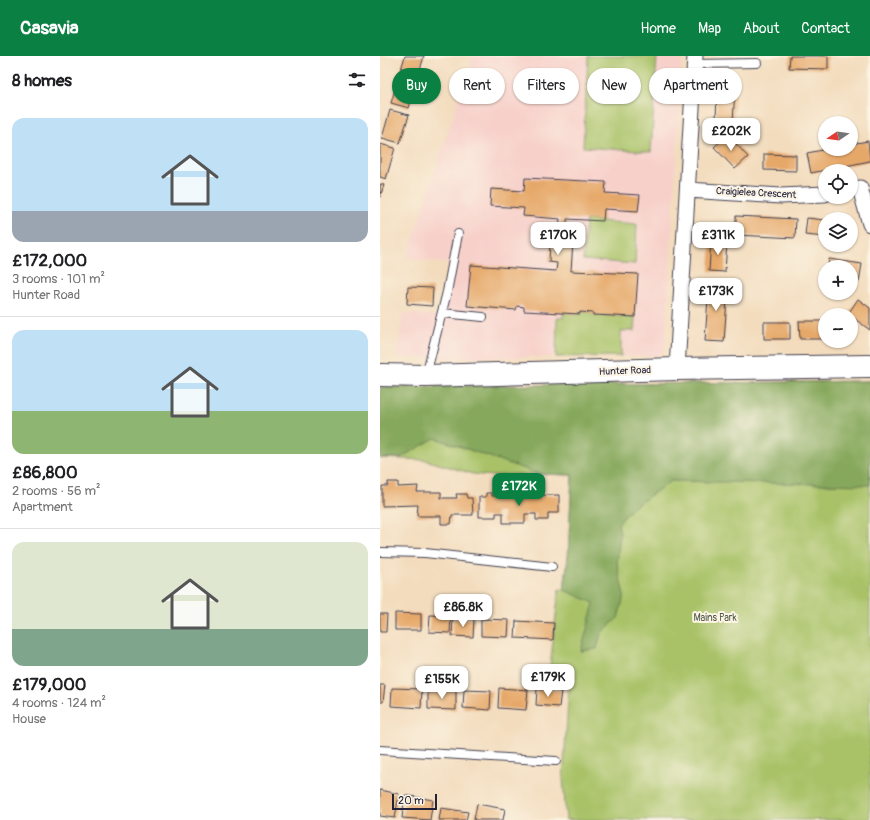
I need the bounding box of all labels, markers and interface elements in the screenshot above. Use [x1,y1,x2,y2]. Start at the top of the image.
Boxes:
text: Casavia [20,16,79,40]
text: Home [641,20,676,37]
text: Map [698,20,721,37]
text: About [743,20,779,37]
text: Contact [801,20,850,37]
chip: Buy [392,68,441,104]
chip: Rent [449,68,505,104]
chip: Filters [513,68,579,104]
chip: New [587,68,641,104]
chip: Apartment [649,68,742,104]
icon: filters [346,69,368,91]
text: 8 homes [12,70,72,91]
north arrow [818,116,858,156]
map controls [818,116,858,348]
pin: £202K [703,118,759,152]
text: £202K [711,123,751,139]
icon: home [154,144,226,216]
button: locate [818,164,858,204]
street label: Craigielea Crescent [716,185,797,201]
button: layers [818,212,858,252]
pin: £170K [530,222,586,256]
pin: £311K [690,222,746,256]
text: £170K [539,227,577,243]
text: £311K [701,227,735,243]
text: £172,000 [12,250,87,271]
button: + [818,260,858,300]
text: 3 rooms · 101 m² [12,271,105,287]
pin: £173K [688,278,744,312]
text: £173K [698,283,734,299]
text: Hunter Road [12,287,80,303]
button: − [818,308,858,348]
icon: home [154,356,226,428]
street label: Hunter Road [599,364,651,378]
text: £86,800 [12,462,78,483]
pin: £172K [491,473,547,507]
text: £172K [501,478,537,494]
text: 2 rooms · 56 m² [12,483,100,499]
text: Apartment [12,499,73,515]
icon: home [154,568,226,640]
pin: £86.8K [430,594,496,628]
text: £86.8K [443,599,483,615]
park label: Mains Park [693,612,737,624]
pin: £179K [520,664,576,698]
pin: £155K [414,666,470,700]
text: £179K [531,669,565,685]
text: £155K [424,671,460,687]
text: £179,000 [12,674,86,695]
text: 4 rooms · 124 m² [12,695,106,711]
text: House [12,711,46,727]
scale bar [392,792,437,811]
text: 20 m [398,794,424,807]

